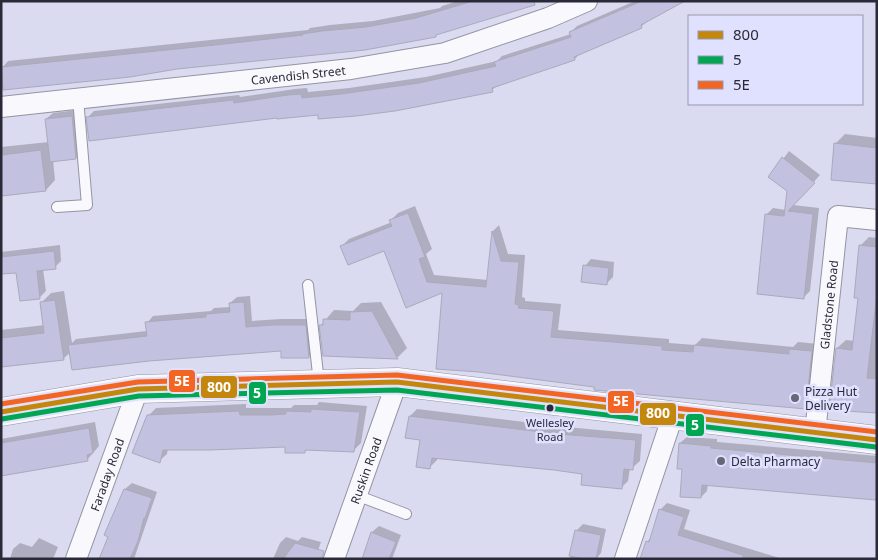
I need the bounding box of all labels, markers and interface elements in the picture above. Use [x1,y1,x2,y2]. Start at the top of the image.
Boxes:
legend [688,15,863,105]
text: 800 [733,24,759,44]
text: 5 [733,49,742,69]
street label: Cavendish Street [250,61,347,88]
text: 5E [733,74,750,94]
street label: Gladstone Road [815,259,842,350]
line badge: 5E [168,369,196,393]
text: 5E [174,371,190,390]
line badge: 800 [200,375,238,399]
text: 800 [207,377,231,396]
line badge: 5 [248,381,267,405]
text: 5 [253,383,261,402]
place label: Pizza Hut Delivery [805,383,858,414]
line badge: 5E [607,390,635,414]
text: 5E [613,391,629,410]
marker: Pizza Hut Delivery [789,392,801,404]
line badge: 800 [639,402,677,426]
marker: Wellesley Road [545,403,555,413]
text: 800 [646,403,670,422]
line badge: 5 [685,413,705,437]
place label: Wellesley Road [526,415,574,444]
text: 5 [691,415,699,434]
street label: Ruskin Road [346,435,385,506]
street label: Faraday Road [86,436,128,513]
place label: Delta Pharmacy [731,453,821,470]
marker: Delta Pharmacy [715,455,727,467]

